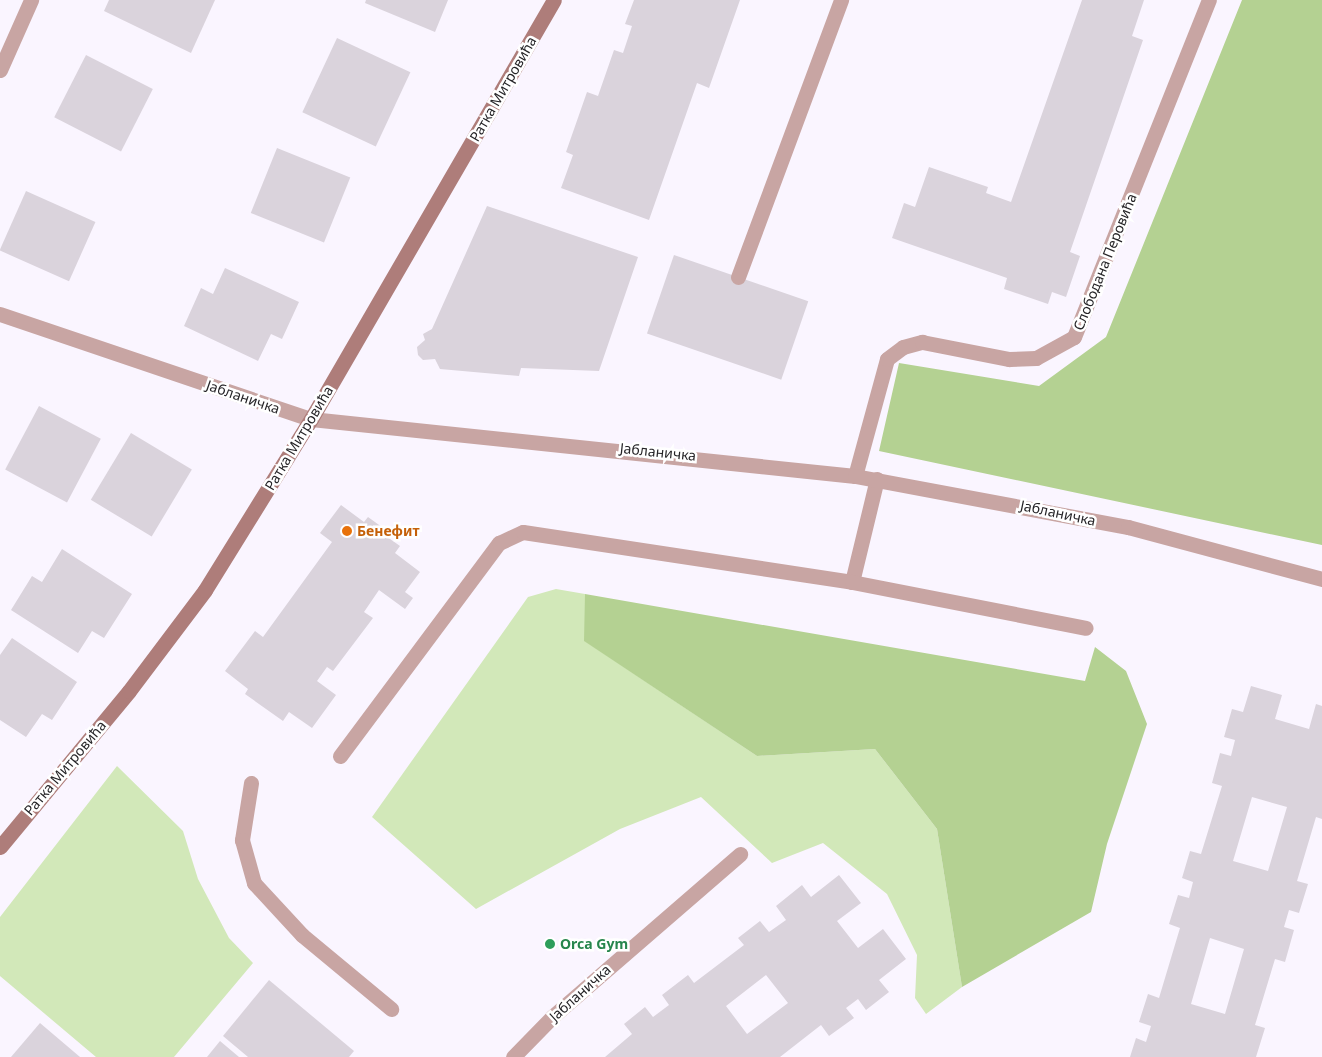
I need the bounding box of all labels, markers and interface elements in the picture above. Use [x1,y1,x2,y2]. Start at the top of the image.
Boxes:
street label: Ратка Митровића [466,33,540,145]
street label: Слободана Перовића [1070,191,1140,333]
street label: Јабланичка [204,377,282,417]
street label: Ратка Митровића [261,383,337,493]
street label: Јабланичка [619,440,697,464]
street label: Јабланичка [1019,497,1097,529]
place label: Бенефит [357,523,419,539]
marker: Бенефит [341,525,353,537]
street label: Ратка Митровића [20,717,110,819]
place label: Orca Gym [560,936,628,952]
marker: Orca Gym [544,938,556,950]
street label: Јабланичка [546,961,614,1025]

